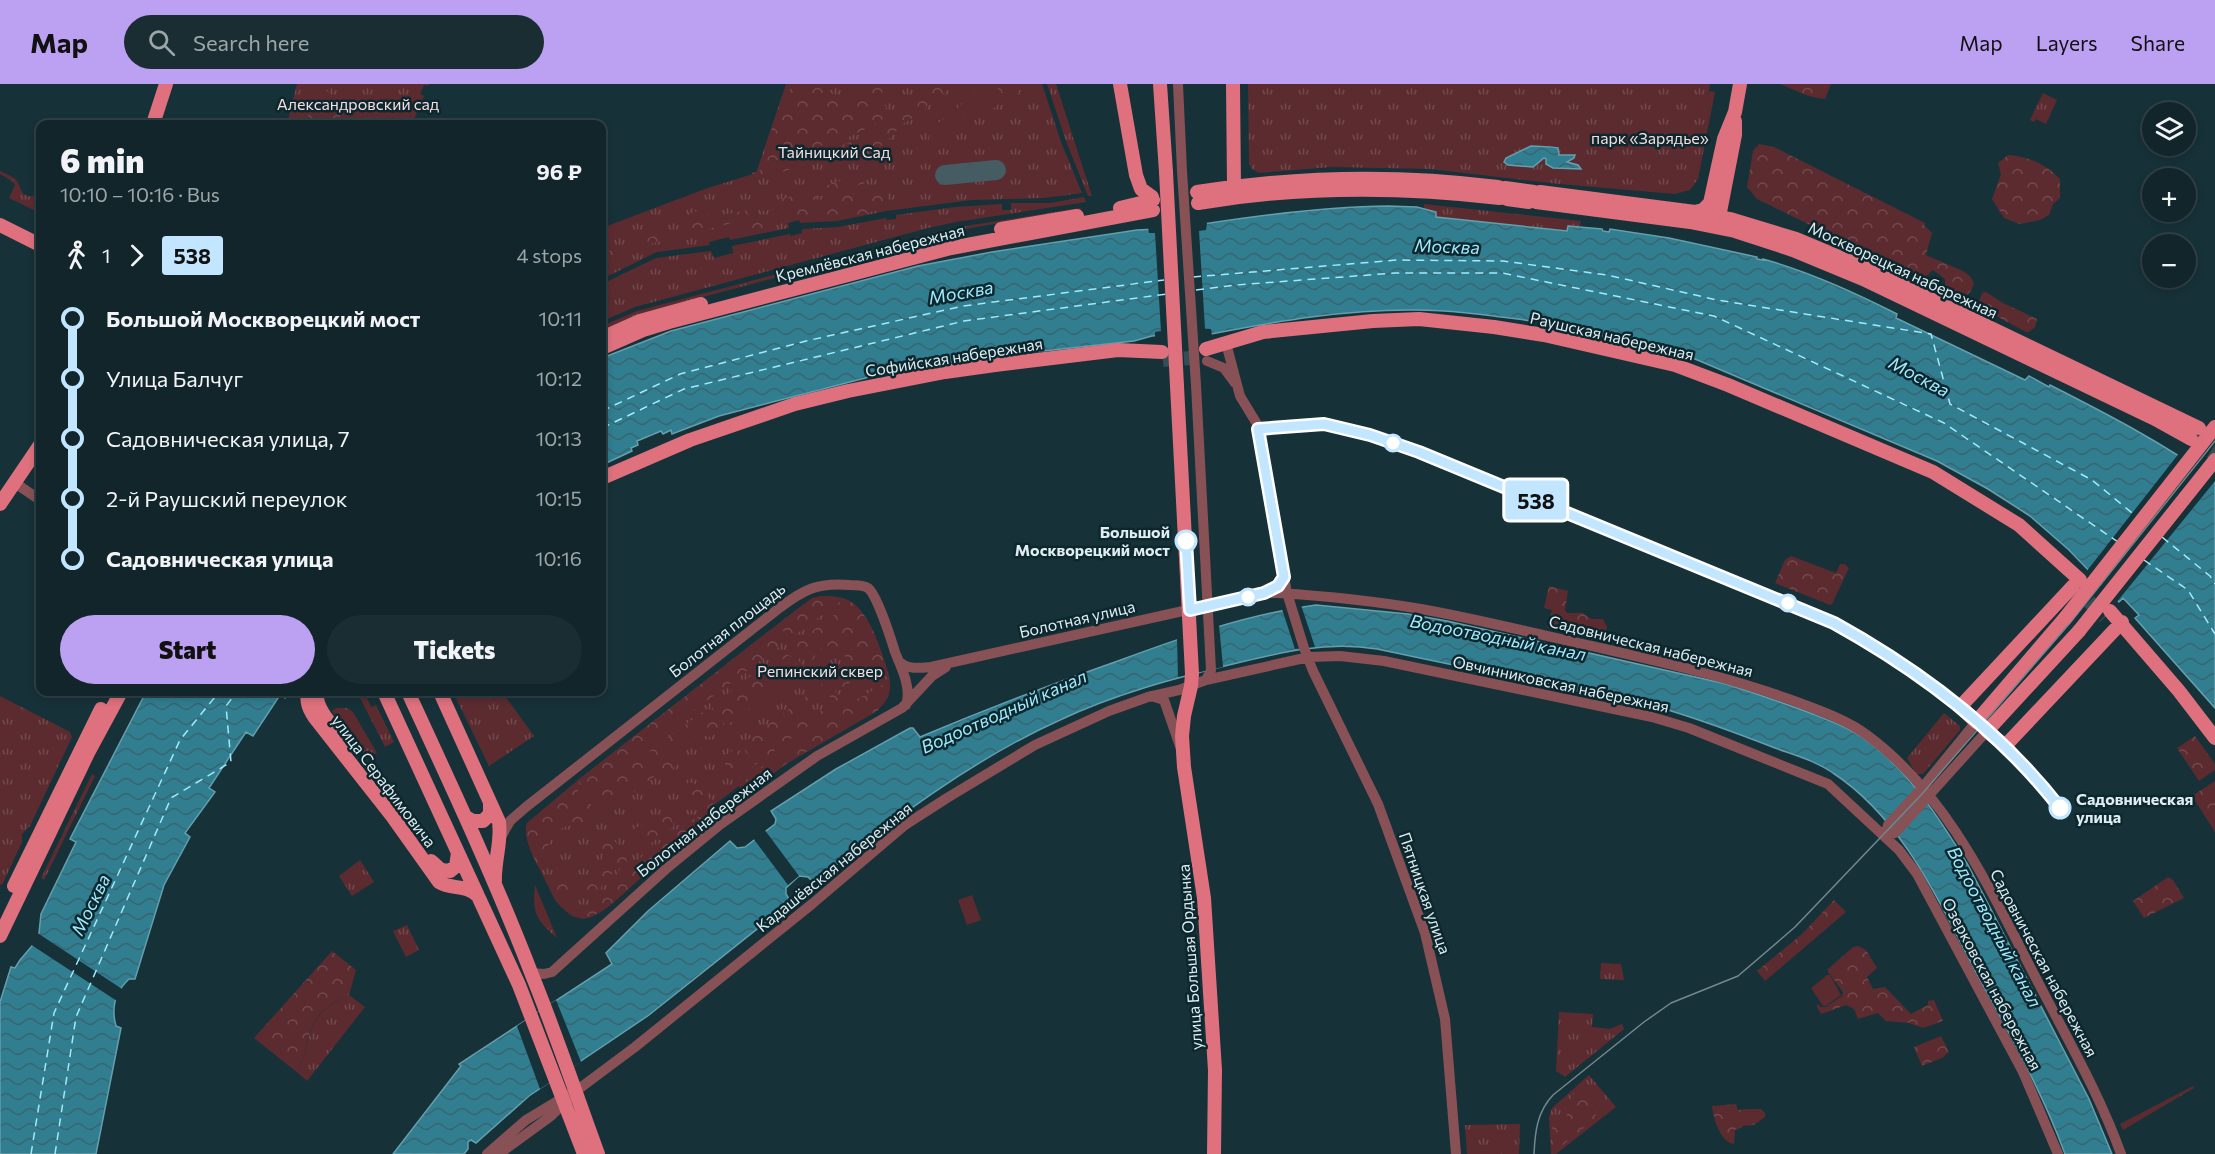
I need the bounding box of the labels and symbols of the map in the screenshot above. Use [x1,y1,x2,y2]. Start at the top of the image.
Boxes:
park label: Александровский сад [277,94,440,113]
park label: парк «Зарядье» [1591,128,1709,147]
park label: Тайницкий Сад [778,142,891,161]
street label: Москворецкая набережная [1806,217,2001,322]
street label: Кремлёвская набережная [773,220,966,285]
water label: Москва [1414,234,1480,258]
water label: Москва [927,276,995,309]
street label: Раушская набережная [1528,307,1696,364]
street label: Софийская набережная [864,333,1044,380]
water label: Москва [1885,351,1953,401]
unlabelled marker [1384,434,1402,452]
line badge: 538 [1502,480,1570,520]
place label: Большой Москворецкий мост [1015,522,1170,559]
marker: Большой Москворецкий мост [1175,530,1197,552]
street label: Болотная площадь [665,578,788,681]
unlabelled marker [1239,588,1257,606]
unlabelled marker [1779,594,1797,612]
street label: Болотная улица [1017,596,1137,641]
water label: Водоотводный канал [1408,609,1588,665]
street label: Садовническая набережная [1547,611,1755,680]
street label: Овчинниковская набережная [1451,651,1671,716]
park label: Репинский сквер [757,661,883,680]
water label: Водоотводный канал [917,665,1090,758]
street label: улица Серафимовича [328,711,440,851]
street label: Болотная набережная [632,763,775,880]
place label: Садовническая улица [2076,789,2193,826]
marker: Садовническая улица [2049,797,2071,819]
street label: Кадашёвская набережная [752,798,915,935]
street label: Пятницкая улица [1396,829,1455,956]
water label: Водоотводный канал [1943,842,2047,1011]
street label: улица Большая Ордынка [1174,864,1205,1051]
street label: Садовническая набережная [1987,866,2102,1060]
water label: Москва [66,870,114,939]
street label: Озерковская набережная [1939,894,2046,1073]

